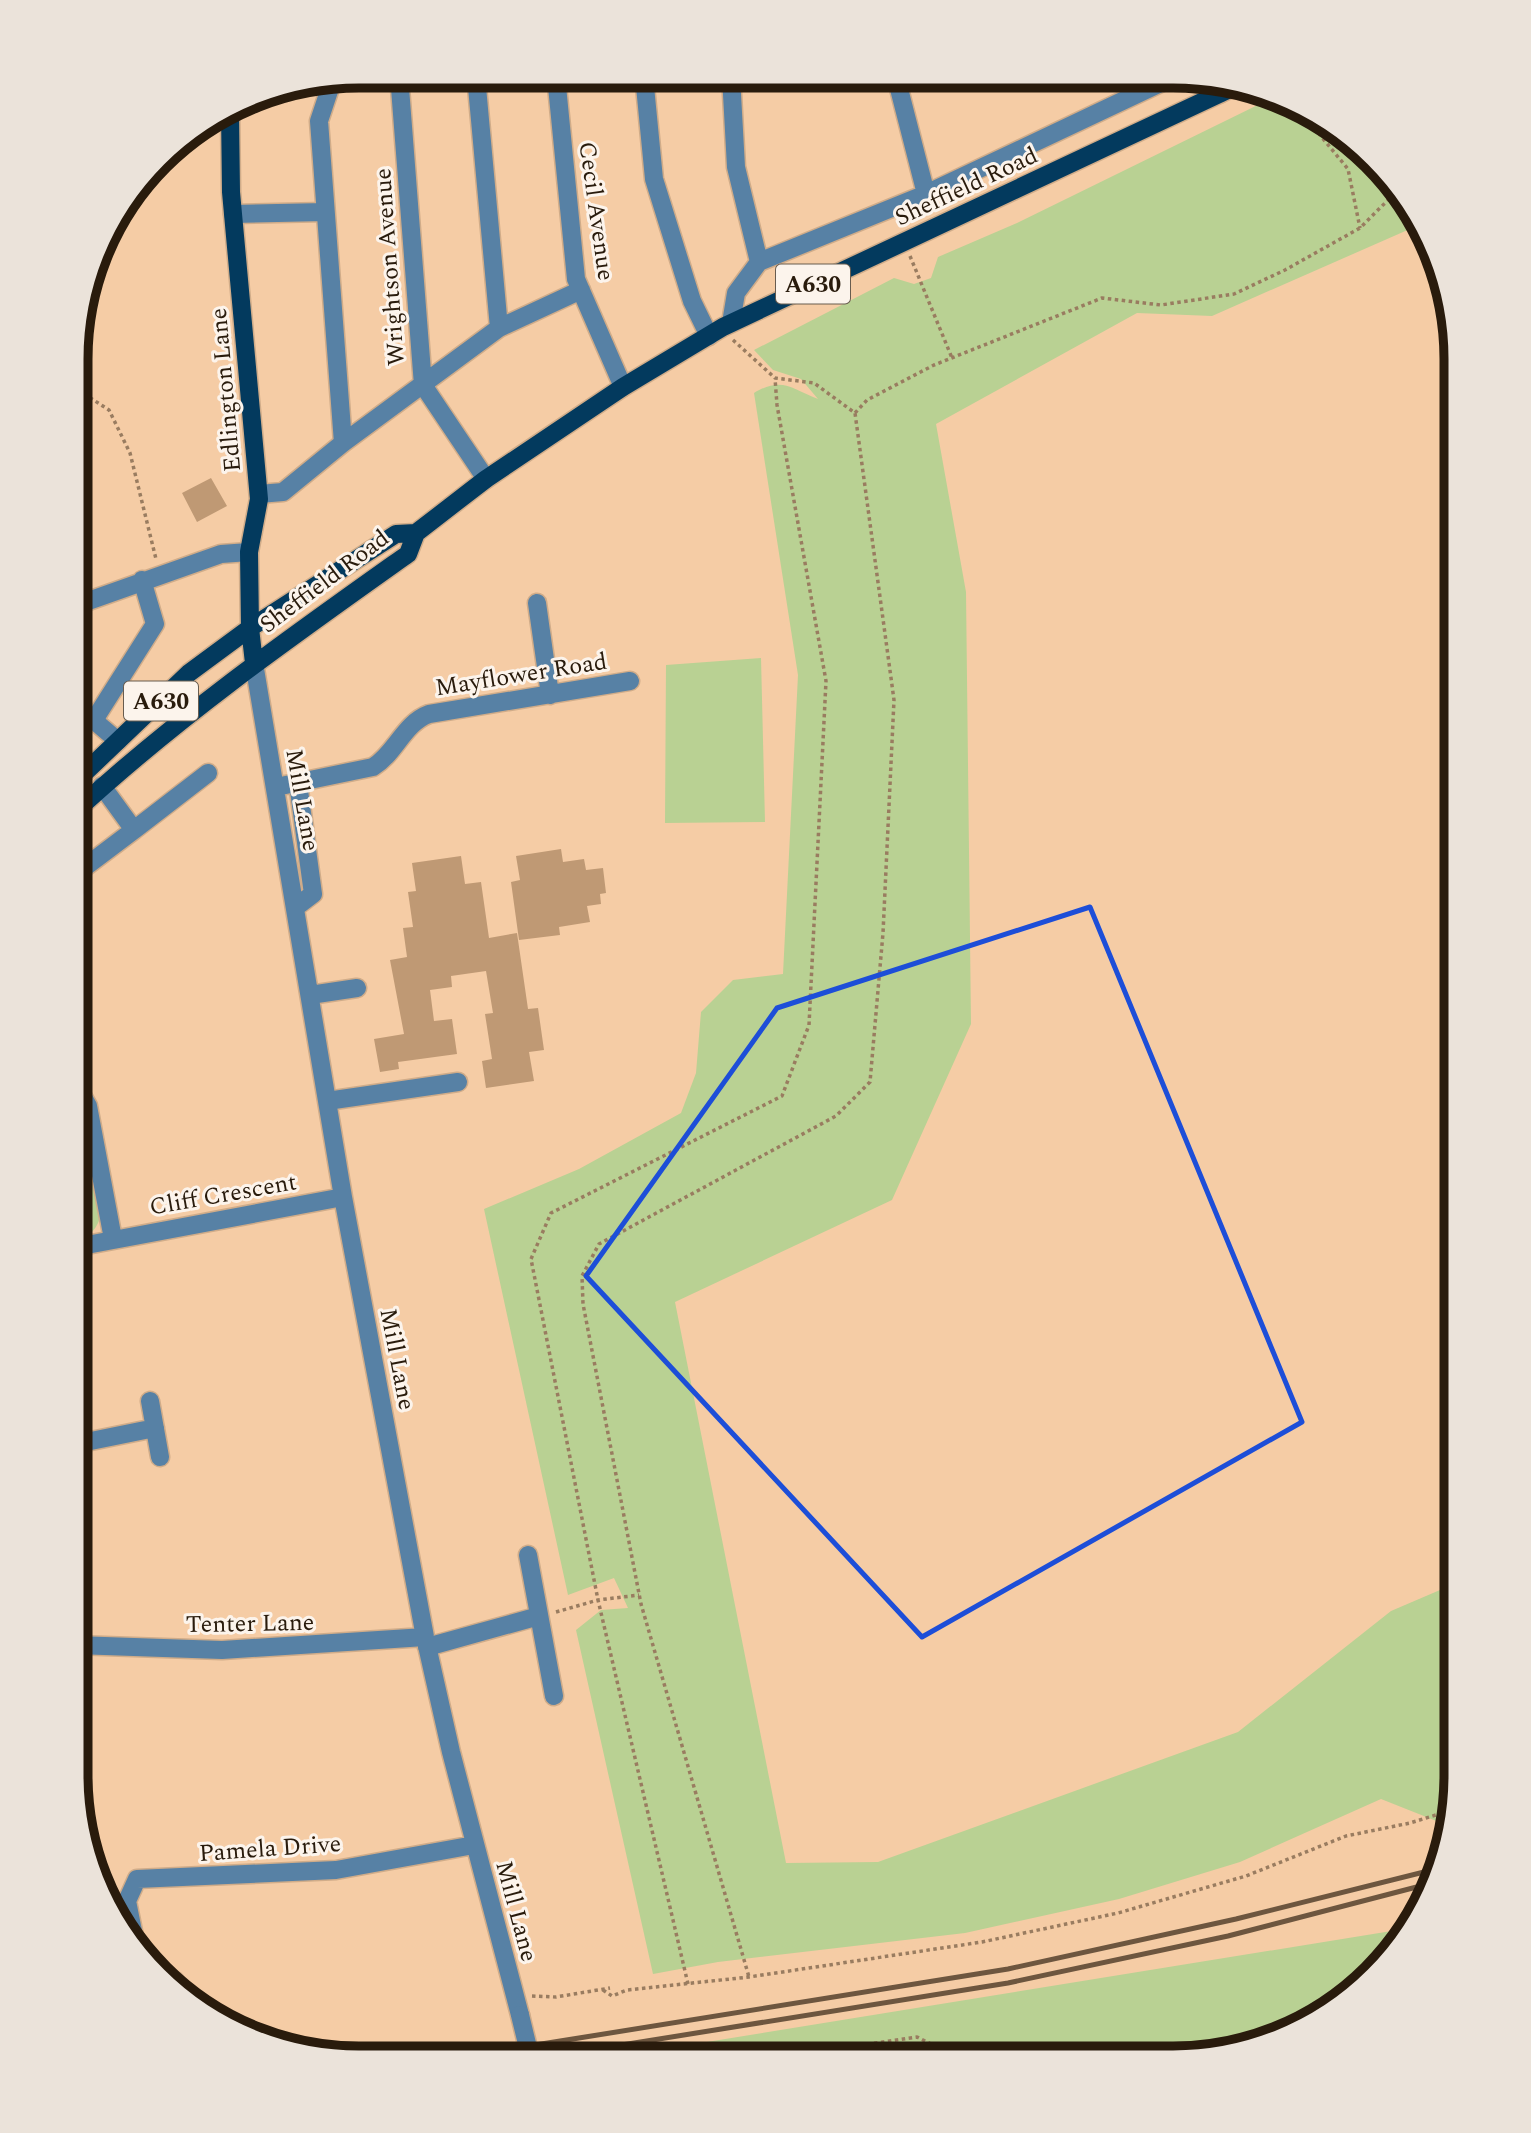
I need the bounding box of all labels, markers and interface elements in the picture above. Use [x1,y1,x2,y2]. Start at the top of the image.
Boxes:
street label: Sheffield Road [889,138,1044,236]
street label: Cecil Avenue [568,139,624,283]
street label: Wrightson Avenue [365,167,415,367]
road number: A630 [776,264,850,304]
street label: Edlington Lane [201,306,251,473]
street label: Sheffield Road [252,521,397,643]
street label: Mayflower Road [433,644,610,706]
road number: A630 [124,681,198,720]
street label: Mill Lane [275,746,329,854]
street label: Cliff Crescent [147,1164,300,1226]
street label: Mill Lane [370,1305,425,1413]
street label: Tenter Lane [185,1605,315,1643]
street label: Pamela Drive [198,1826,342,1872]
street label: Mill Lane [485,1857,547,1966]

